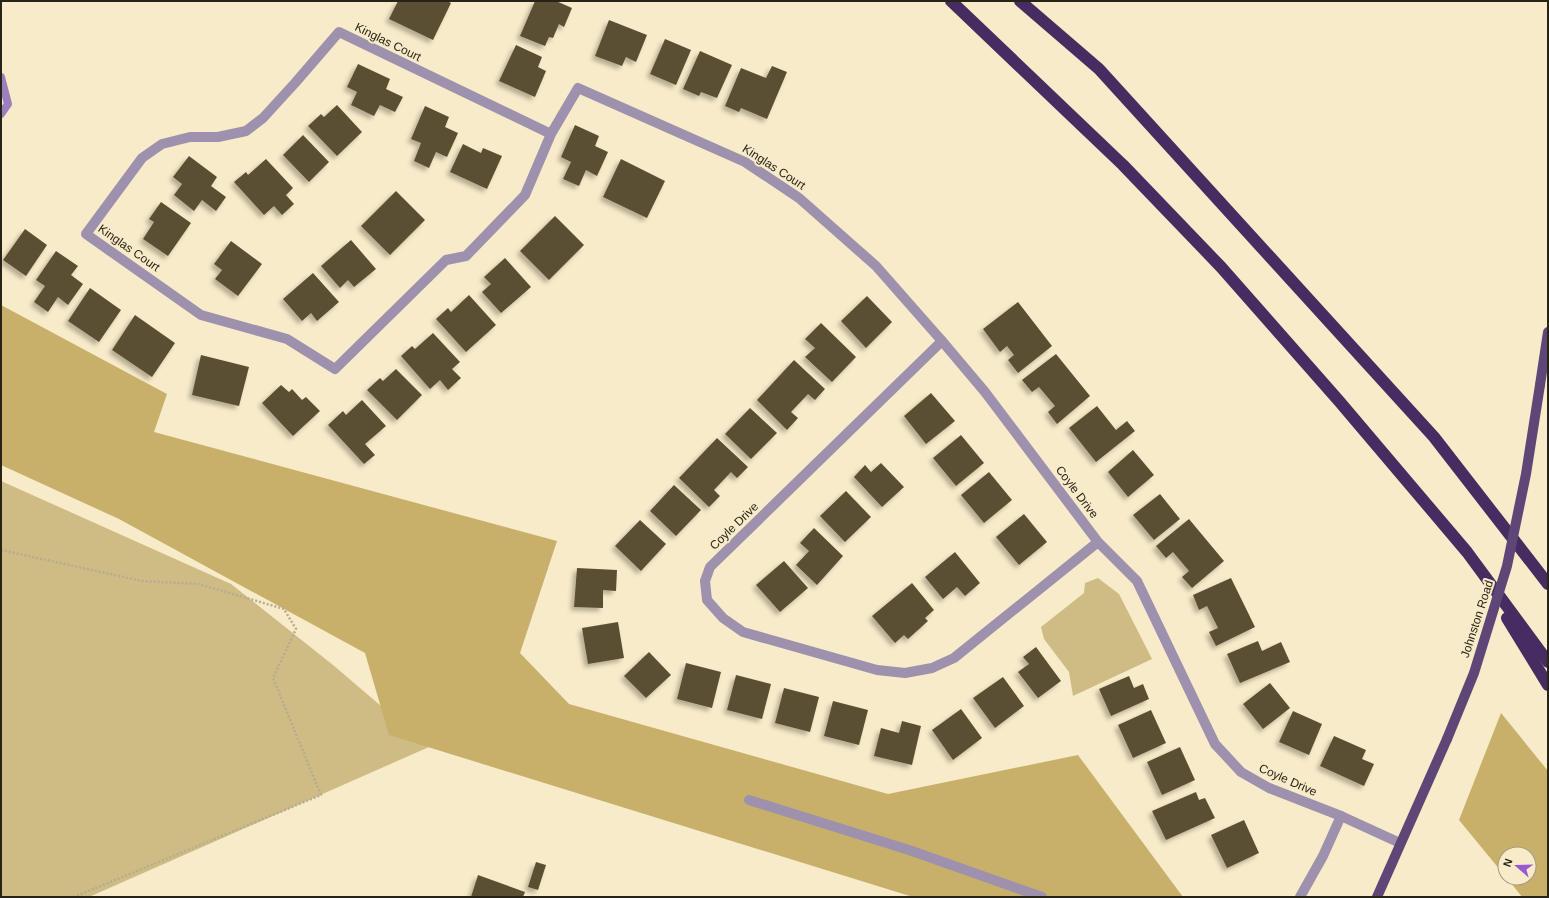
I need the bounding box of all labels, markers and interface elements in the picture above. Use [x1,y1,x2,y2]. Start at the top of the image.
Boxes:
street label: Kinglas Court [353,20,424,64]
street label: Kinglas Court [740,142,809,193]
street label: Kinglas Court [95,222,163,275]
street label: Coyle Drive [1053,463,1101,521]
street label: Coyle Drive [707,499,761,553]
street label: Johnston Road [1458,578,1496,660]
street label: Coyle Drive [1257,761,1319,799]
north arrow [1497,846,1537,886]
text: N [1501,857,1515,868]

